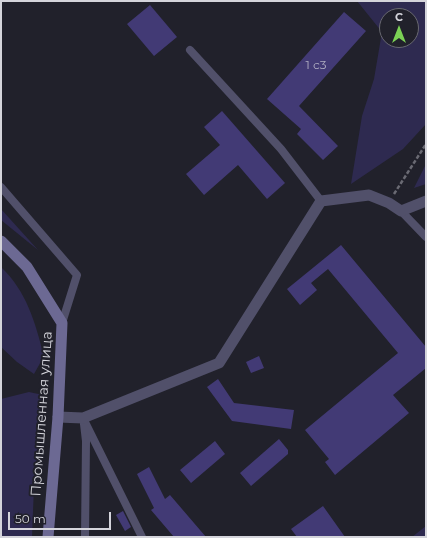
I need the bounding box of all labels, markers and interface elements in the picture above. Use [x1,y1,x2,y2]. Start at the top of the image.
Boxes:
north arrow [379,8,419,48]
text: С [395,10,403,24]
house number: 1 с3 [306,58,326,72]
street label: Промышленная улица [28,331,56,497]
scale bar [10,504,113,530]
text: 50 m [15,511,46,526]

